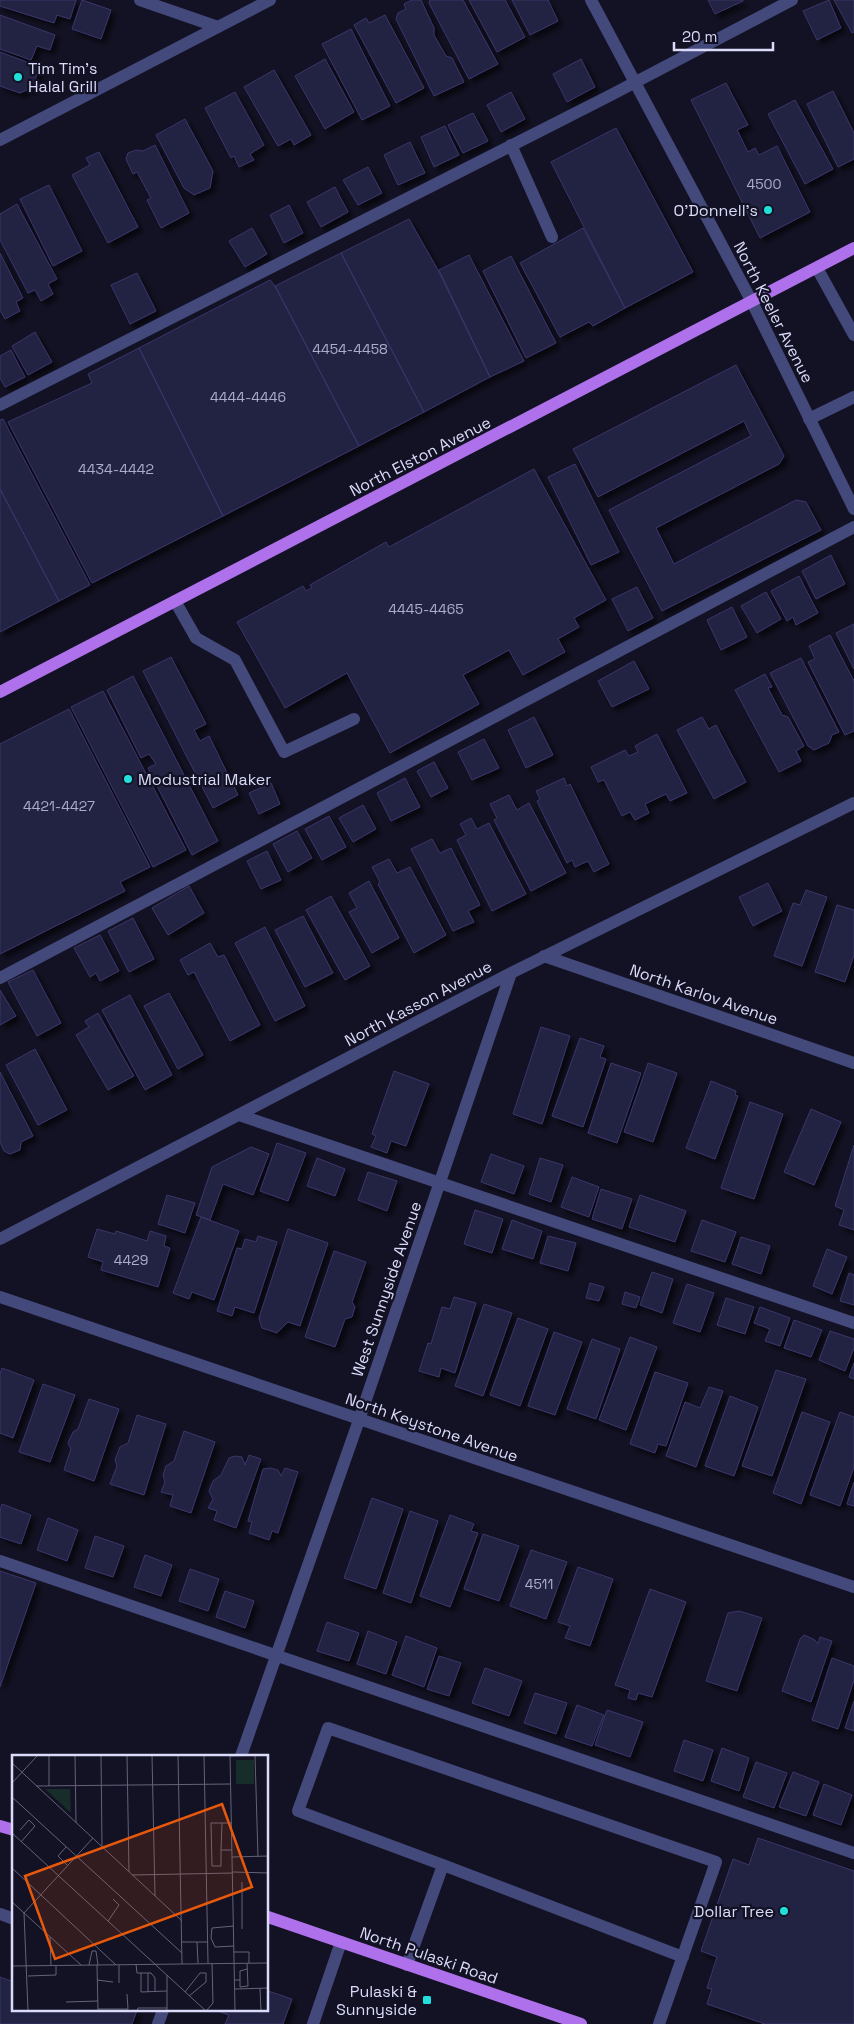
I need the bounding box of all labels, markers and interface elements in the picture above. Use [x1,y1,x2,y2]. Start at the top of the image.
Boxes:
scale bar [674,20,773,52]
text: 20 m [682,27,717,46]
place label: Tim Tim's Halal Grill [28,58,98,97]
marker: Tim Tim's Halal Grill [12,71,24,83]
house number: 4500 [746,175,782,193]
place label: O’Donnell’s [674,200,758,221]
marker: O’Donnell’s [762,204,774,216]
street label: North Keeler Avenue [729,238,818,387]
house number: 4454-4458 [312,340,388,358]
house number: 4444-4446 [210,388,286,406]
street label: North Elston Avenue [346,412,495,501]
house number: 4434-4442 [78,460,154,478]
house number: 4445-4465 [388,600,464,618]
place label: Modustrial Maker [138,769,271,790]
marker: Modustrial Maker [122,773,134,785]
house number: 4421-4427 [23,797,95,815]
street label: North Kasson Avenue [341,956,495,1051]
street label: North Karlov Avenue [627,959,781,1030]
street label: West Sunnyside Avenue [347,1199,426,1380]
house number: 4429 [114,1251,148,1269]
street label: North Keystone Avenue [343,1388,521,1467]
house number: 4511 [525,1575,553,1593]
inset map [12,1755,269,2012]
place label: Dollar Tree [694,1901,774,1922]
marker: Dollar Tree [778,1905,790,1917]
street label: North Pulaski Road [357,1922,501,1989]
place label: Pulaski & Sunnyside [336,1981,417,2020]
marker: Pulaski & Sunnyside [421,1994,433,2006]

